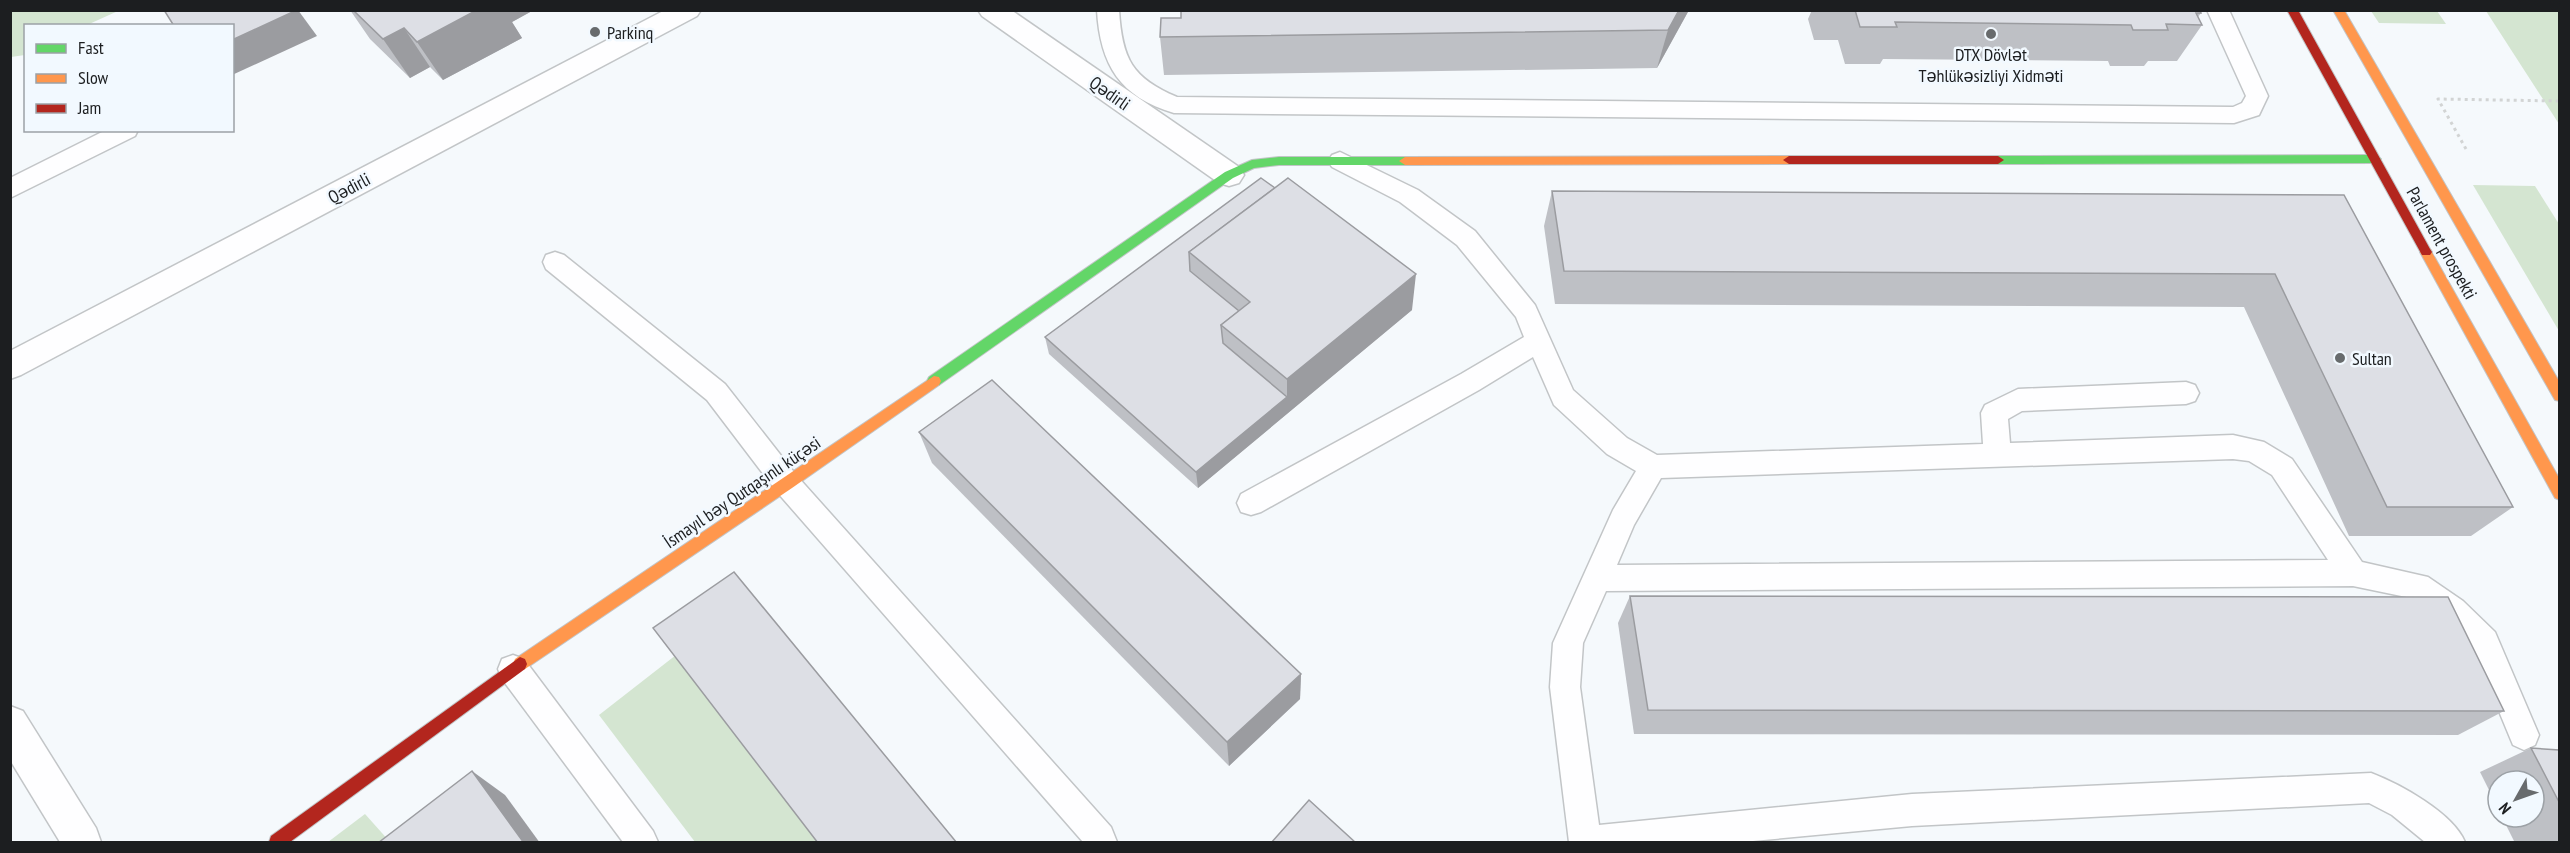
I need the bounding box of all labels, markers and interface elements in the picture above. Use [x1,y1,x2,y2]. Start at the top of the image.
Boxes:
place label: Parkinq [607,21,653,44]
legend [24,24,234,132]
marker: Parkinq [588,25,602,39]
marker: DTX Dövlət Təhlükəsizliyi Xidməti [1984,27,1998,41]
text: Fast [78,36,104,59]
place label: DTX Dövlət Təhlükəsizliyi Xidməti [1919,43,2063,87]
text: Slow [78,66,109,89]
street label: Qədirli [1085,71,1135,115]
text: Jam [77,96,101,119]
street label: Qədirli [324,167,374,209]
street label: Parlament prospekti [2402,183,2482,303]
place label: Sultan [2352,347,2392,370]
marker: Sultan [2333,351,2347,365]
street label: İsmayıl bəy Qutqaşınlı küçəsi [659,431,825,553]
north arrow [2486,769,2546,829]
text: N [2494,799,2515,818]

